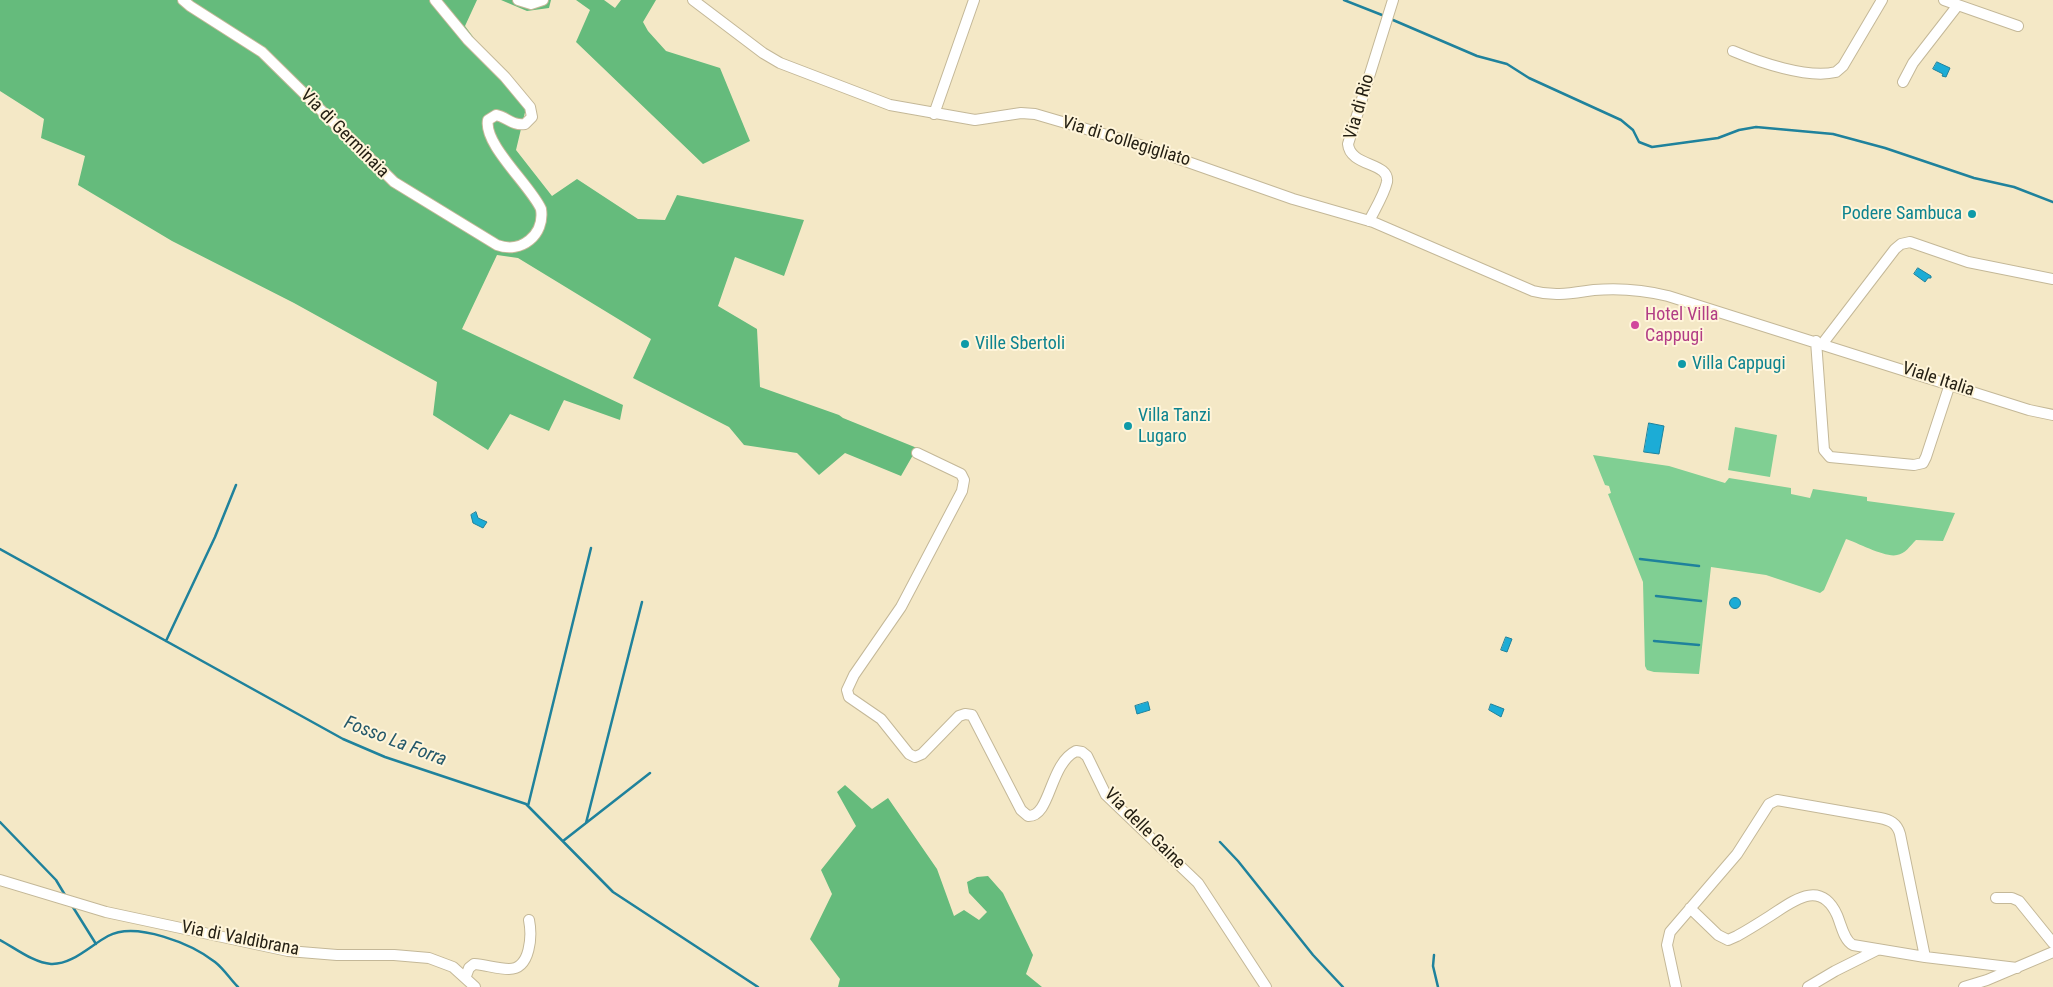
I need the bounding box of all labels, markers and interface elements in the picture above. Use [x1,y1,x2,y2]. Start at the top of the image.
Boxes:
street label: Via di Rio [1340,72,1380,142]
street label: Via di Germinaia [295,85,393,183]
street label: Via di Collegigliato [1059,112,1193,172]
place label: Podere Sambuca [1842,203,1962,225]
marker: Podere Sambuca [1966,208,1978,220]
place label: Hotel Villa Cappugi [1645,304,1718,346]
marker: Hotel Villa Cappugi [1629,319,1641,331]
place label: Ville Sbertoli [975,333,1065,355]
marker: Ville Sbertoli [959,338,971,350]
place label: Villa Cappugi [1692,353,1786,375]
marker: Villa Cappugi [1676,358,1688,370]
street label: Viale Italia [1899,358,1977,402]
place label: Villa Tanzi Lugaro [1138,405,1211,448]
marker: Villa Tanzi Lugaro [1122,420,1134,432]
water label: Fosso La Forra [341,712,449,772]
street label: Via delle Gaine [1099,784,1189,874]
street label: Via di Valdibrana [179,917,301,961]

